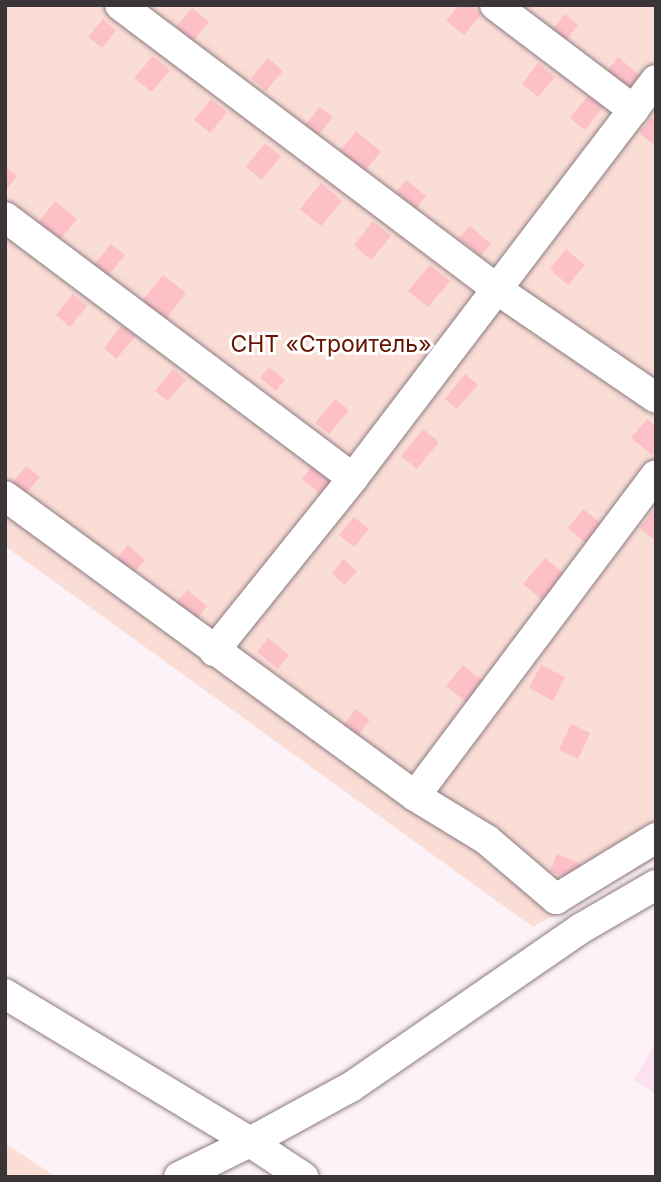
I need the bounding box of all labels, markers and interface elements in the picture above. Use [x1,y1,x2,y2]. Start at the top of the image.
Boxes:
park label: СНТ «Строитель» [230,330,432,358]

